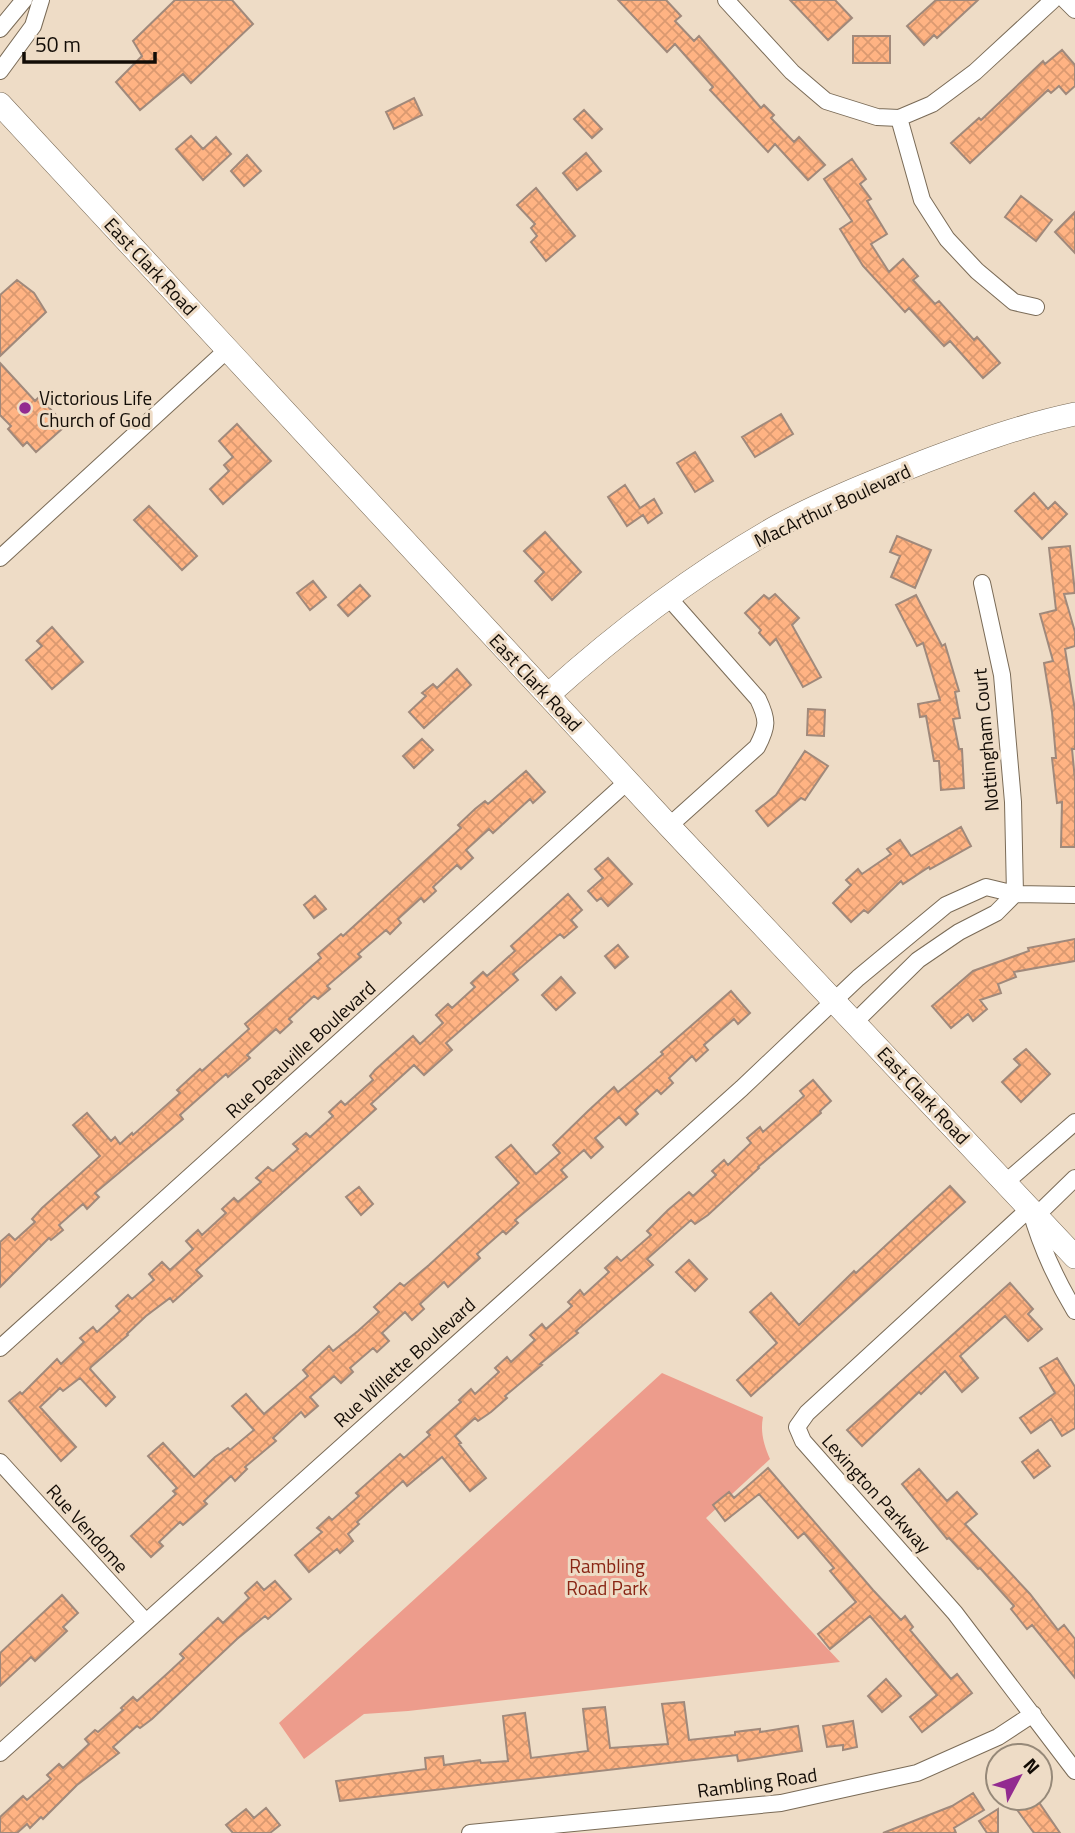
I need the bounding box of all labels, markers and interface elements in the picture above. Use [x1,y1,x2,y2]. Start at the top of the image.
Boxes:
scale bar [24,21,156,65]
text: 50 m [35,28,81,60]
street label: East Clark Road [98,210,204,322]
place label: Victorious Life Church of God [39,383,152,434]
marker: Victorious Life Church of God [17,400,33,416]
street label: MacArthur Boulevard [749,456,915,554]
street label: East Clark Road [483,626,589,738]
street label: Nottingham Court [964,667,1006,813]
street label: Rue Deauville Boulevard [218,974,382,1124]
street label: East Clark Road [871,1039,977,1151]
street label: Rue Willette Boulevard [326,1290,482,1434]
street label: Lexington Parkway [815,1427,939,1559]
street label: Rue Vendome [40,1477,136,1579]
park label: Rambling Road Park [566,1551,648,1602]
north arrow [984,1742,1054,1812]
text: N [1017,1751,1047,1780]
street label: Rambling Road [695,1759,819,1805]

